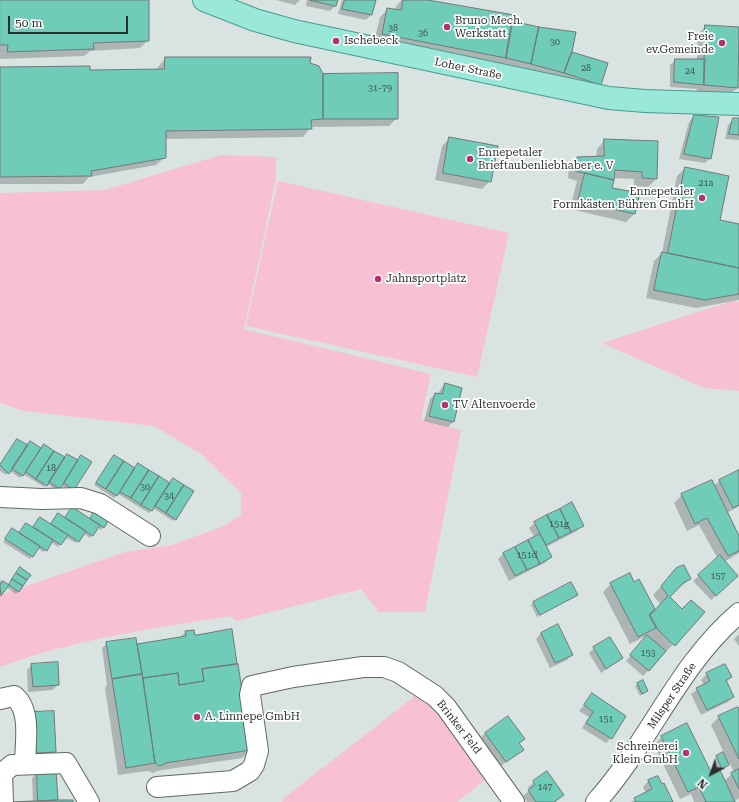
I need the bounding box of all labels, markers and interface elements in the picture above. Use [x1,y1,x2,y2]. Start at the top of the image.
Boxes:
scale bar [10,8,130,34]
place label: Bruno Mech. Werkstatt [455,14,523,40]
text: 50 m [15,16,42,30]
marker: Bruno Mech. Werkstatt [442,22,452,32]
house number: 38 [388,23,398,33]
house number: 36 [418,28,428,38]
place label: Freie ev.Gemeinde [646,30,714,56]
place label: Ischebeck [344,34,399,48]
marker: Ischebeck [331,36,341,46]
house number: 30 [550,37,560,47]
marker: Freie ev.Gemeinde [717,38,727,48]
street label: Loher Straße [433,55,503,83]
house number: 28 [581,63,591,73]
house number: 24 [685,66,695,76]
house number: 31-79 [368,83,392,93]
place label: Ennepetaler Brieftaubenliebhaber e. V [478,146,613,172]
marker: Ennepetaler Brieftaubenliebhaber e. V [465,154,475,164]
house number: 21a [699,178,713,188]
place label: Ennepetaler Formkästen Bühren GmbH [553,185,694,211]
marker: Ennepetaler Formkästen Bühren GmbH [697,193,707,203]
place label: Jahnsportplatz [386,272,466,286]
marker: Jahnsportplatz [373,274,383,284]
place label: TV Altenvoerde [453,398,536,412]
marker: TV Altenvoerde [440,400,450,410]
house number: 18 [46,463,56,473]
house number: 30 [140,482,150,492]
house number: 34 [164,491,174,501]
house number: 151g [549,519,569,529]
house number: 151d [517,550,537,560]
house number: 157 [710,571,726,581]
house number: 153 [640,648,656,658]
street label: Milsper Straße [645,660,699,732]
street label: Brinker Feld [434,697,484,757]
place label: A. Linnepe GmbH [205,710,300,724]
marker: A. Linnepe GmbH [192,712,202,722]
house number: 151 [598,714,614,724]
place label: Schreinerei Klein GmbH [612,740,678,766]
marker: Schreinerei Klein GmbH [681,748,691,758]
north arrow [691,754,731,794]
text: N [695,776,710,791]
house number: 147 [537,782,553,792]

